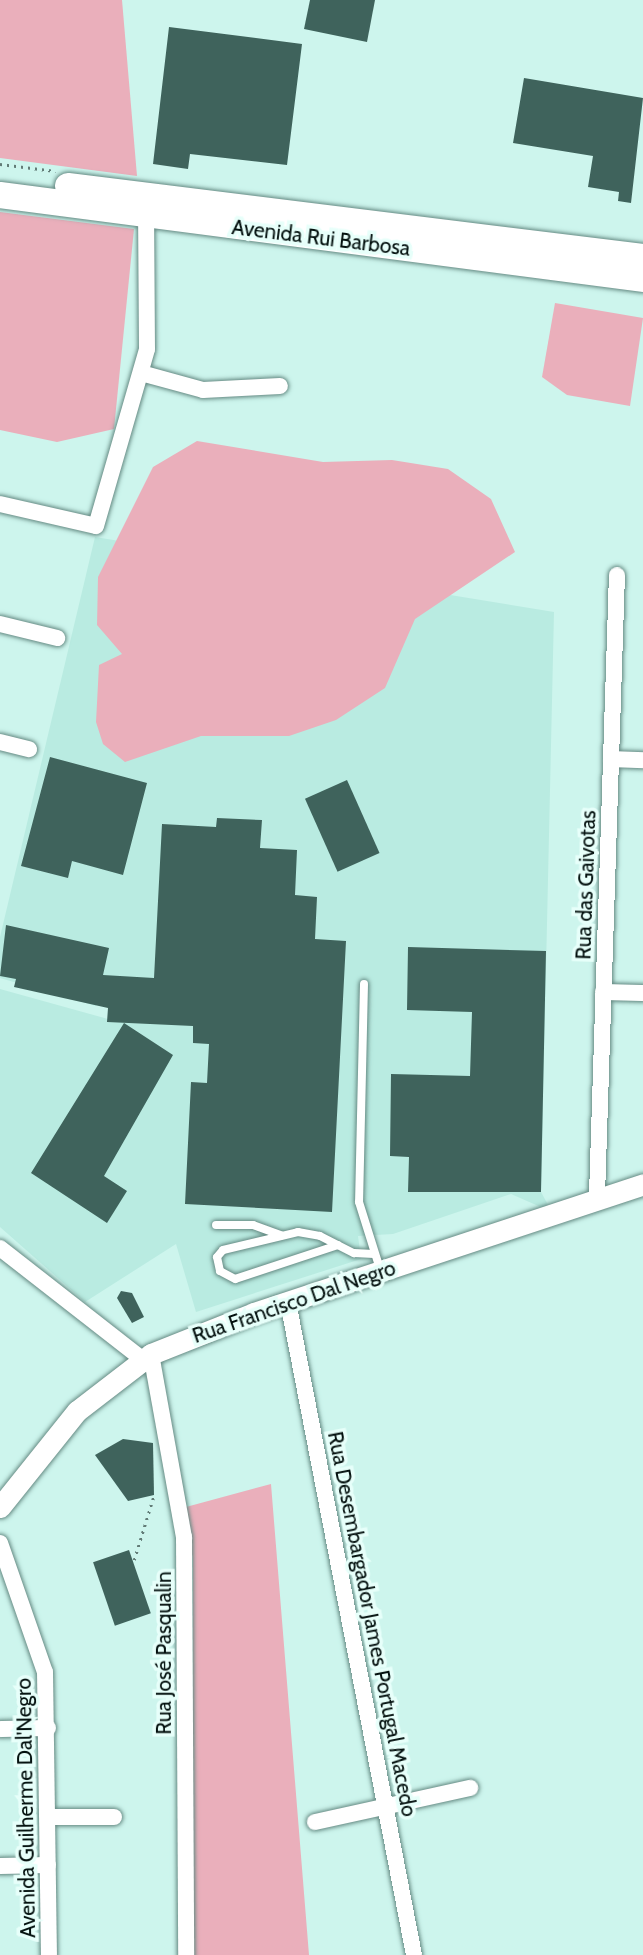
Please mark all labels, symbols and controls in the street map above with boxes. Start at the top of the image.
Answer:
street label: Avenida Rui Barbosa [230,215,412,261]
street label: Rua das Gaivotas [571,810,601,960]
street label: Rua Francisco Dal Negro [189,1255,399,1349]
street label: Rua Desembargador James Portugal Macedo [322,1429,422,1819]
street label: Rua José Pasqualin [151,1571,177,1735]
street label: Avenida Guilherme Dal'Negro [11,1678,41,1938]

